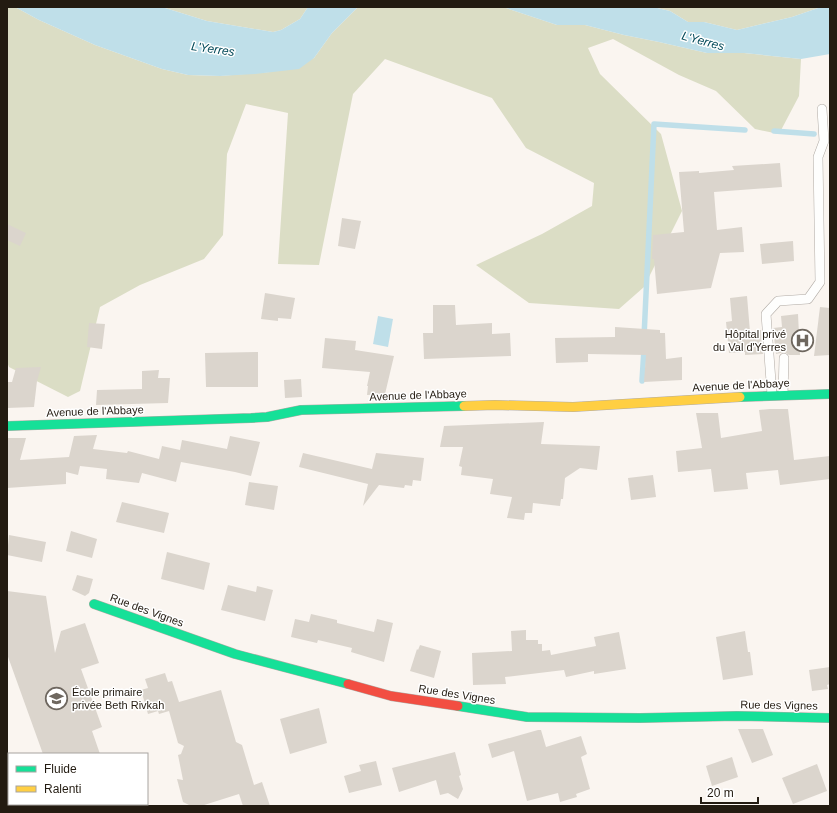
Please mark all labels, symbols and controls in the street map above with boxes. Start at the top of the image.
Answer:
water label: L'Yerres [680,29,726,53]
water label: L'Yerres [190,39,236,59]
hospital icon: Hôpital privé du Val d'Yerres [789,327,815,353]
place label: Hôpital privé du Val d'Yerres [713,328,786,353]
street label: Avenue de l'Abbaye [692,376,790,394]
street label: Avenue de l'Abbaye [369,387,467,403]
street label: Avenue de l'Abbaye [46,403,144,419]
street label: Rue des Vignes [109,591,186,629]
street label: Rue des Vignes [418,682,497,706]
school or university icon: École primaire privée Beth Rivkah [44,685,70,711]
place label: École primaire privée Beth Rivkah [72,686,164,711]
street label: Rue des Vignes [740,698,818,712]
legend [8,753,148,805]
text: Fluide [44,762,77,776]
scale bar [701,779,758,805]
text: Ralenti [44,782,81,796]
text: 20 m [707,786,734,800]

